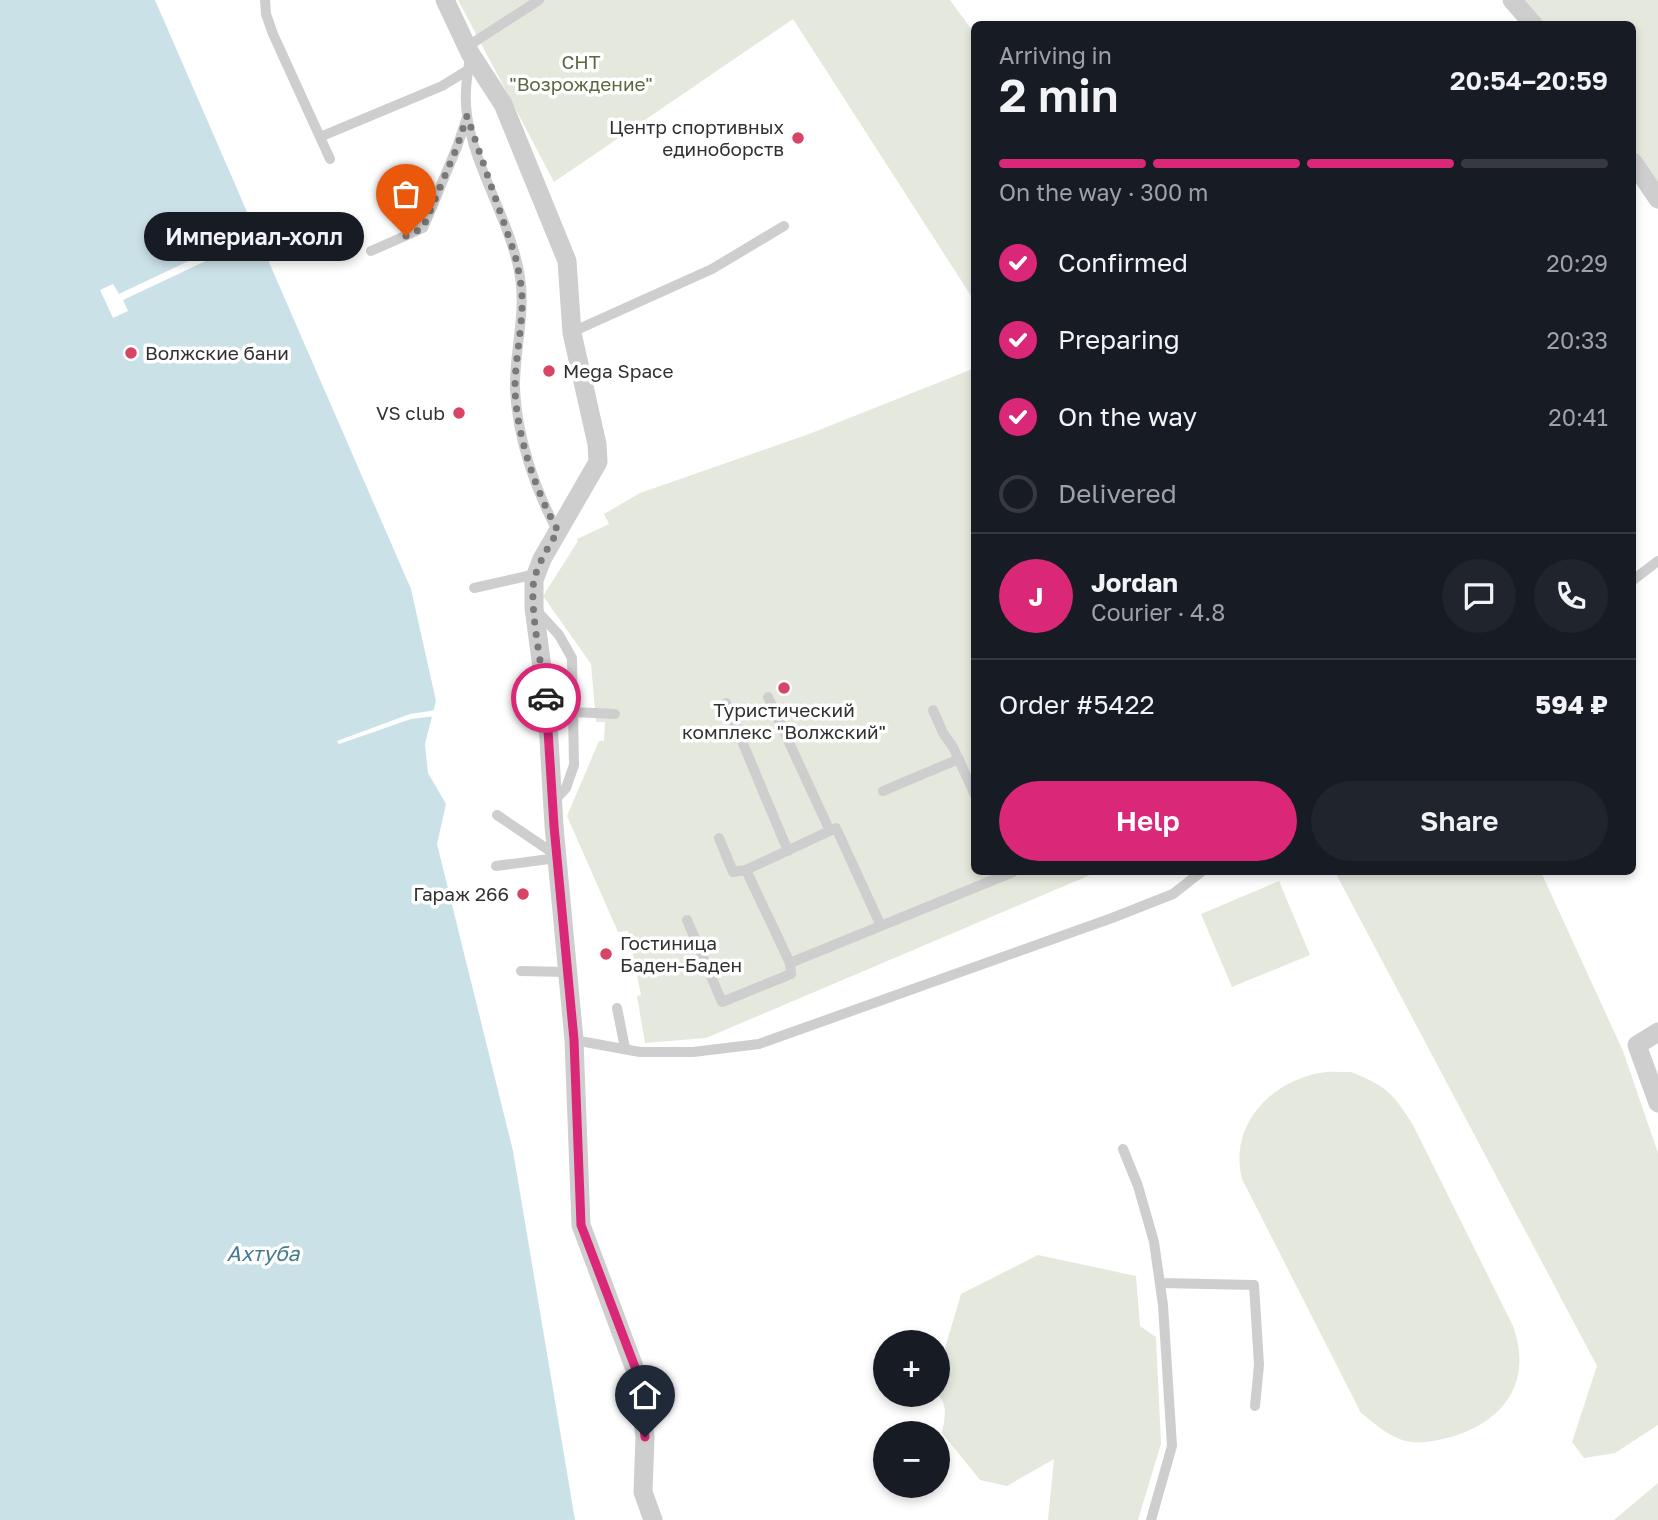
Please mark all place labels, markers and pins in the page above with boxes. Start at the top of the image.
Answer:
place label: Центр спортивных единоборств [609,115,784,160]
marker: Центр спортивных единоборств [790,130,806,146]
pin [376,164,436,236]
callout: Империал-холл [144,212,364,260]
place label: Волжские бани [145,341,289,364]
marker: Волжские бани [123,345,139,361]
place label: Mega Space [563,359,674,382]
marker: Mega Space [541,363,557,379]
place label: VS club [376,401,445,424]
marker: VS club [451,405,467,421]
marker: Туристический комплекс "Волжский" [776,680,792,696]
place label: Туристический комплекс "Волжский" [682,698,886,743]
place label: Гараж 266 [413,882,509,905]
marker: Гараж 266 [515,886,531,902]
place label: Гостиница Баден-Баден [620,931,742,976]
marker: Гостиница Баден-Баден [598,946,614,962]
pin [615,1365,675,1437]

